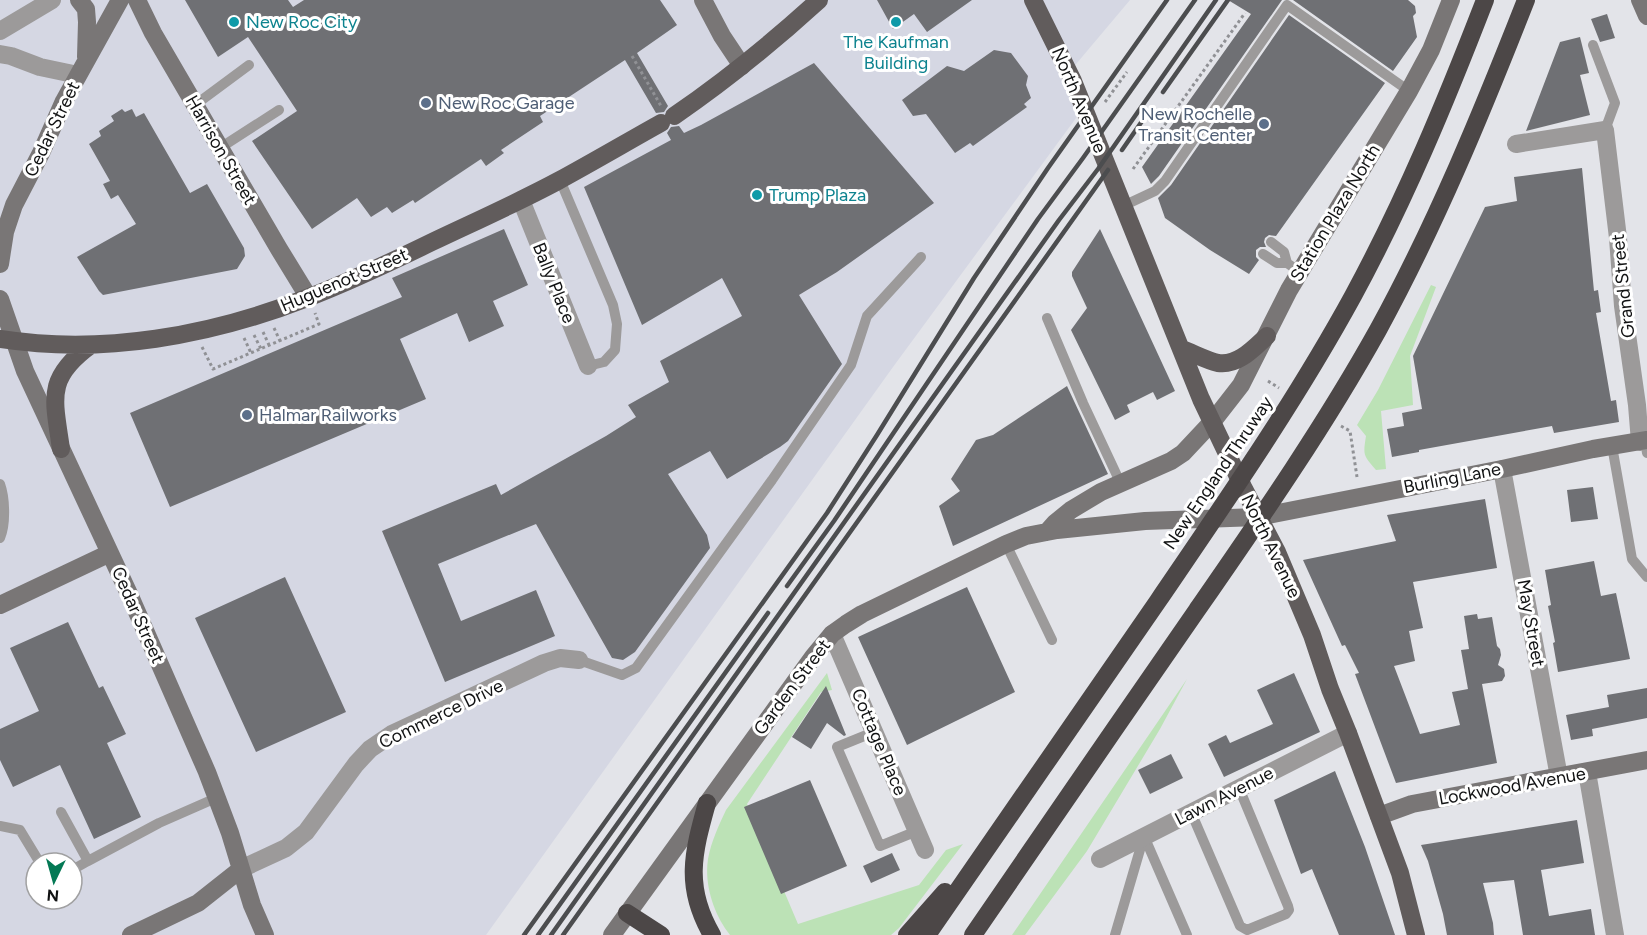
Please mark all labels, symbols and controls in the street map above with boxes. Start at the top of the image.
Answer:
place label: New Roc City [246,11,358,33]
marker: New Roc City [227,15,241,29]
marker: The Kaufman Building [889,15,903,29]
place label: The Kaufman Building [843,31,949,74]
street label: North Avenue [1047,44,1111,156]
street label: Cedar Street [19,78,85,180]
street label: Harrison Street [181,91,261,209]
place label: New Roc Garage [438,92,575,114]
marker: New Roc Garage [419,96,433,110]
place label: New Rochelle Transit Center [1138,103,1252,146]
marker: New Rochelle Transit Center [1257,117,1271,131]
street label: Station Plaza North [1285,140,1385,286]
place label: Trump Plaza [769,184,866,206]
marker: Trump Plaza [750,188,764,202]
street label: Grand Street [1607,233,1639,339]
street label: Bally Place [528,239,580,327]
street label: Huguenot Street [277,243,411,317]
street label: New England Thruway [1159,392,1278,554]
place label: Halmar Railworks [259,404,397,426]
marker: Halmar Railworks [240,408,254,422]
street label: Burling Lane [1401,458,1503,498]
street label: North Avenue [1236,491,1306,602]
street label: Cedar Street [107,563,169,667]
street label: May Street [1512,577,1550,669]
street label: Garden Street [749,635,835,739]
street label: Commerce Drive [375,674,507,754]
street label: Cottage Place [847,685,911,799]
street label: Lawn Avenue [1171,762,1277,830]
street label: Lockwood Avenue [1437,762,1587,810]
north arrow [24,851,84,911]
text: N [46,885,60,905]

